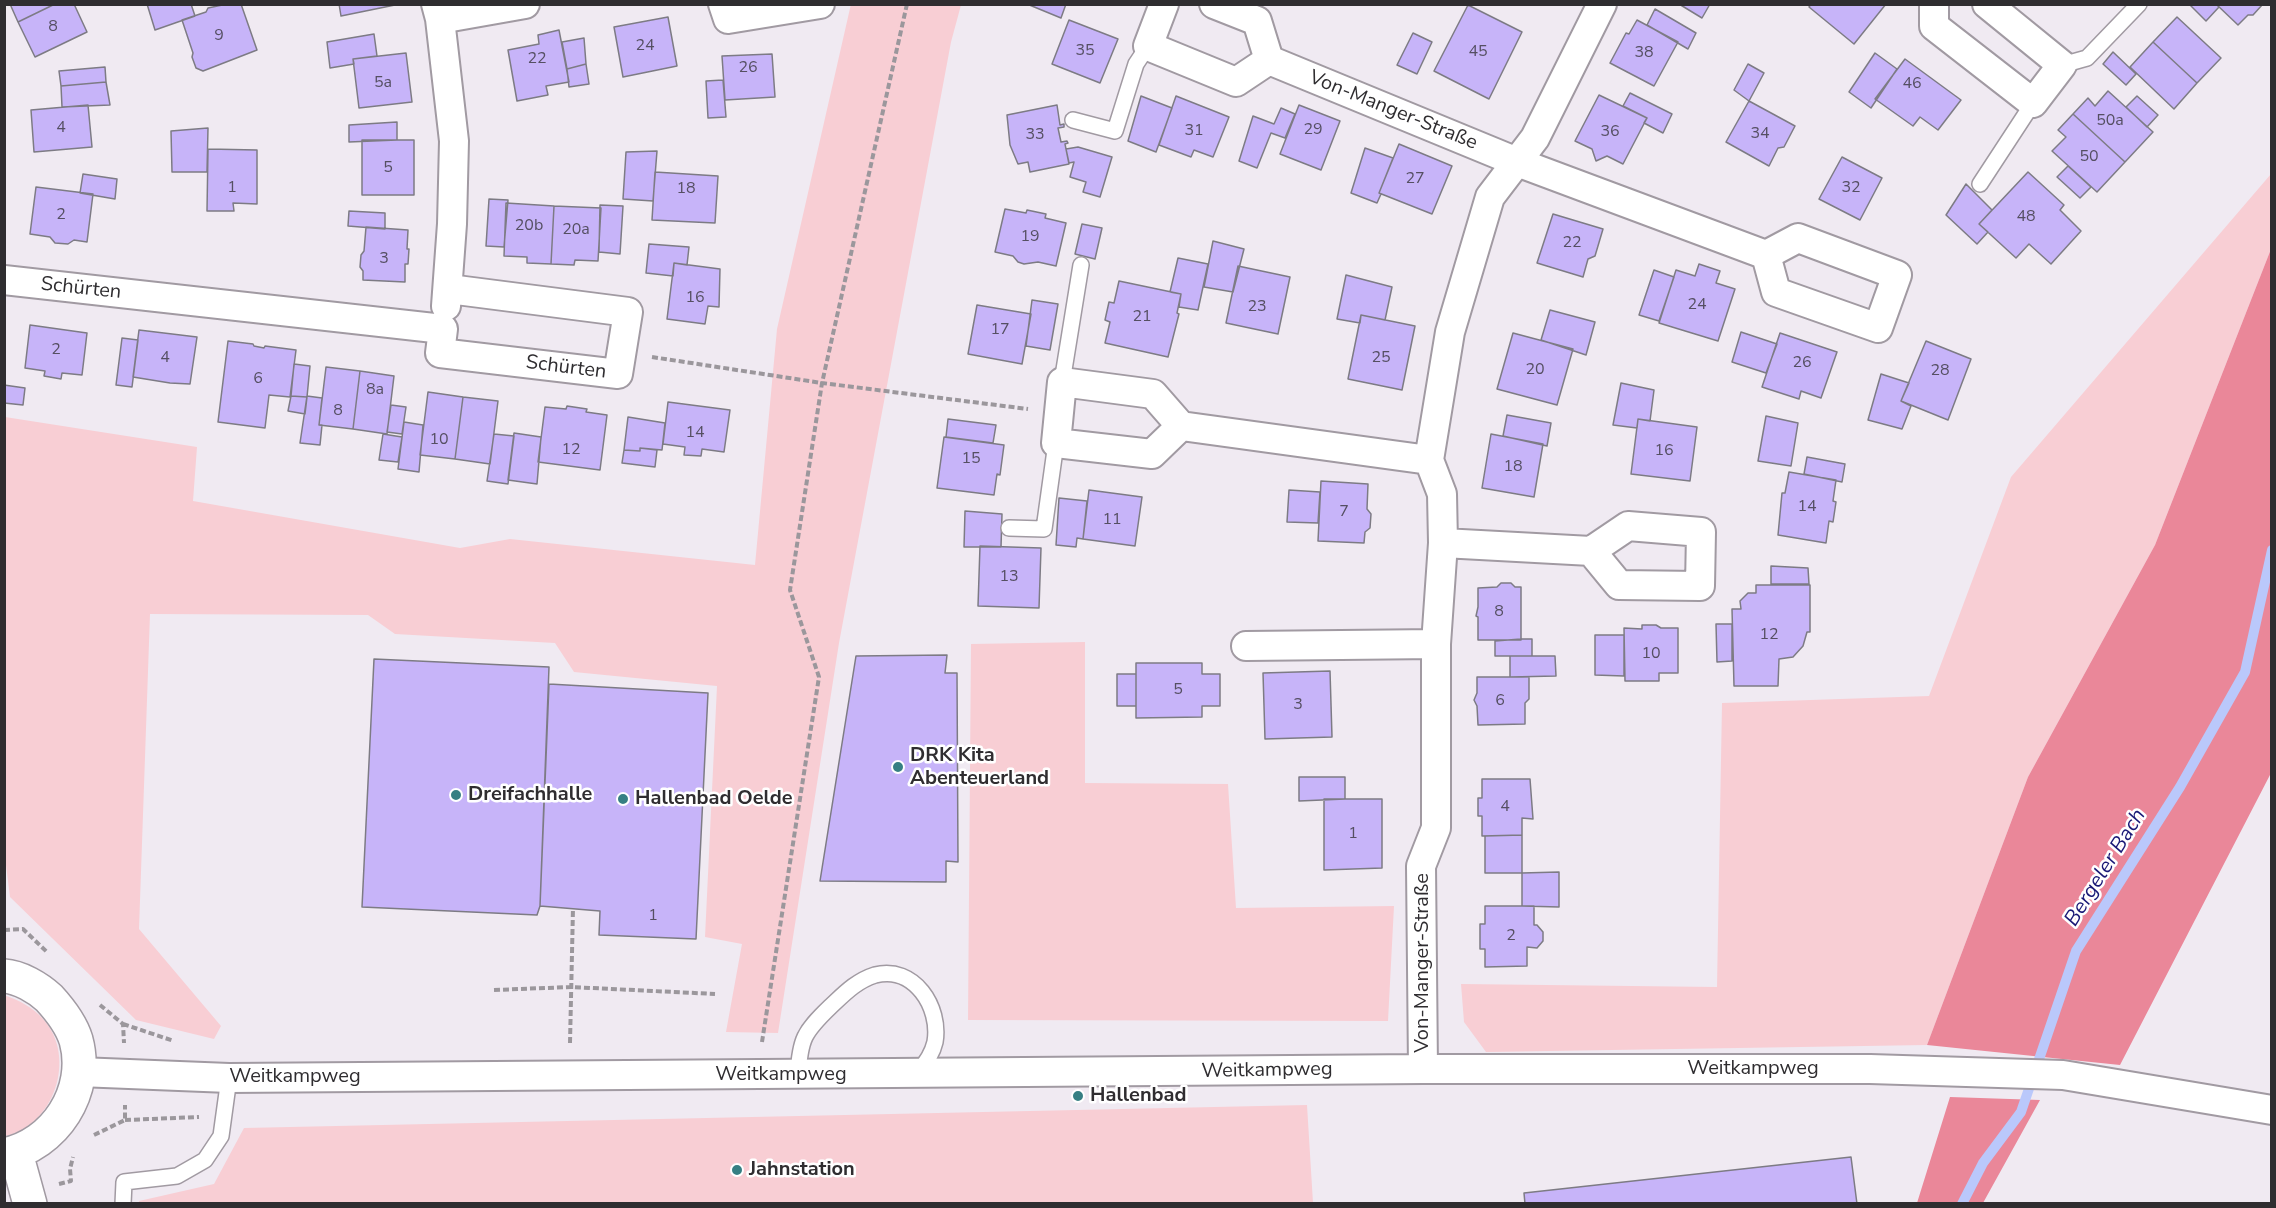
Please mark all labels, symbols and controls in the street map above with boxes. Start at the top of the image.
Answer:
house number: 8 [48,17,58,37]
house number: 9 [214,26,224,46]
house number: 24 [635,36,655,56]
house number: 35 [1075,41,1095,61]
house number: 45 [1468,42,1488,62]
house number: 38 [1634,43,1654,63]
house number: 22 [527,49,547,69]
house number: 26 [738,58,758,78]
street label: Von-Manger-Straße [1305,66,1481,156]
house number: 5a [374,73,392,93]
house number: 46 [1902,74,1922,94]
house number: 50a [2096,111,2124,131]
house number: 4 [56,118,66,138]
house number: 29 [1303,120,1323,140]
house number: 31 [1184,121,1204,141]
house number: 36 [1600,122,1620,142]
house number: 34 [1750,124,1770,144]
house number: 33 [1025,125,1045,145]
house number: 50 [2079,147,2099,167]
house number: 5 [383,158,393,178]
house number: 27 [1405,169,1425,189]
house number: 1 [227,178,237,198]
house number: 32 [1841,178,1861,198]
house number: 18 [676,179,696,199]
house number: 2 [56,205,66,225]
house number: 48 [2016,207,2036,227]
house number: 20b [515,216,543,236]
house number: 20a [562,220,590,240]
house number: 19 [1020,227,1040,247]
house number: 22 [1562,233,1582,253]
house number: 3 [379,249,389,269]
street label: Schürten [40,273,122,305]
house number: 16 [685,288,705,308]
house number: 24 [1687,295,1707,315]
house number: 23 [1247,297,1267,317]
house number: 21 [1132,307,1152,327]
house number: 17 [990,320,1010,340]
house number: 2 [51,340,61,360]
house number: 4 [160,348,170,368]
house number: 25 [1371,348,1391,368]
street label: Schürten [524,351,608,385]
house number: 26 [1792,353,1812,373]
house number: 20 [1525,360,1545,380]
house number: 28 [1930,361,1950,381]
house number: 6 [253,369,263,389]
house number: 8a [366,380,384,400]
house number: 8 [333,401,343,421]
house number: 14 [685,423,705,443]
house number: 10 [429,430,449,450]
house number: 12 [561,440,581,460]
house number: 16 [1654,441,1674,461]
house number: 15 [961,449,981,469]
house number: 18 [1503,457,1523,477]
house number: 14 [1797,497,1817,517]
house number: 7 [1339,502,1349,522]
house number: 11 [1102,510,1122,530]
house number: 13 [999,567,1019,587]
house number: 8 [1494,602,1504,622]
house number: 12 [1759,625,1779,645]
house number: 10 [1641,644,1661,664]
house number: 5 [1173,680,1183,700]
house number: 6 [1495,691,1505,711]
house number: 3 [1293,695,1303,715]
place label: DRK Kita Abenteuerland [910,744,1049,791]
marker: DRK Kita Abenteuerland [891,760,905,774]
place label: Dreifachhalle [468,783,592,807]
place label: Hallenbad Oelde [635,787,793,811]
marker: Dreifachhalle [449,788,463,802]
marker: Hallenbad Oelde [616,792,630,806]
house number: 4 [1500,797,1510,817]
water label: Bergeler Bach [2060,805,2152,931]
house number: 1 [1348,824,1358,844]
street label: Von-Manger-Straße [1411,873,1435,1053]
house number: 1 [648,906,658,926]
house number: 2 [1506,926,1516,946]
street label: Weitkampweg [1687,1057,1819,1081]
street label: Weitkampweg [1201,1058,1333,1084]
street label: Weitkampweg [715,1063,847,1087]
street label: Weitkampweg [229,1065,361,1089]
place label: Hallenbad [1090,1084,1187,1108]
marker: Hallenbad [1071,1089,1085,1103]
place label: Jahnstation [749,1158,855,1182]
marker: Jahnstation [730,1163,744,1177]

